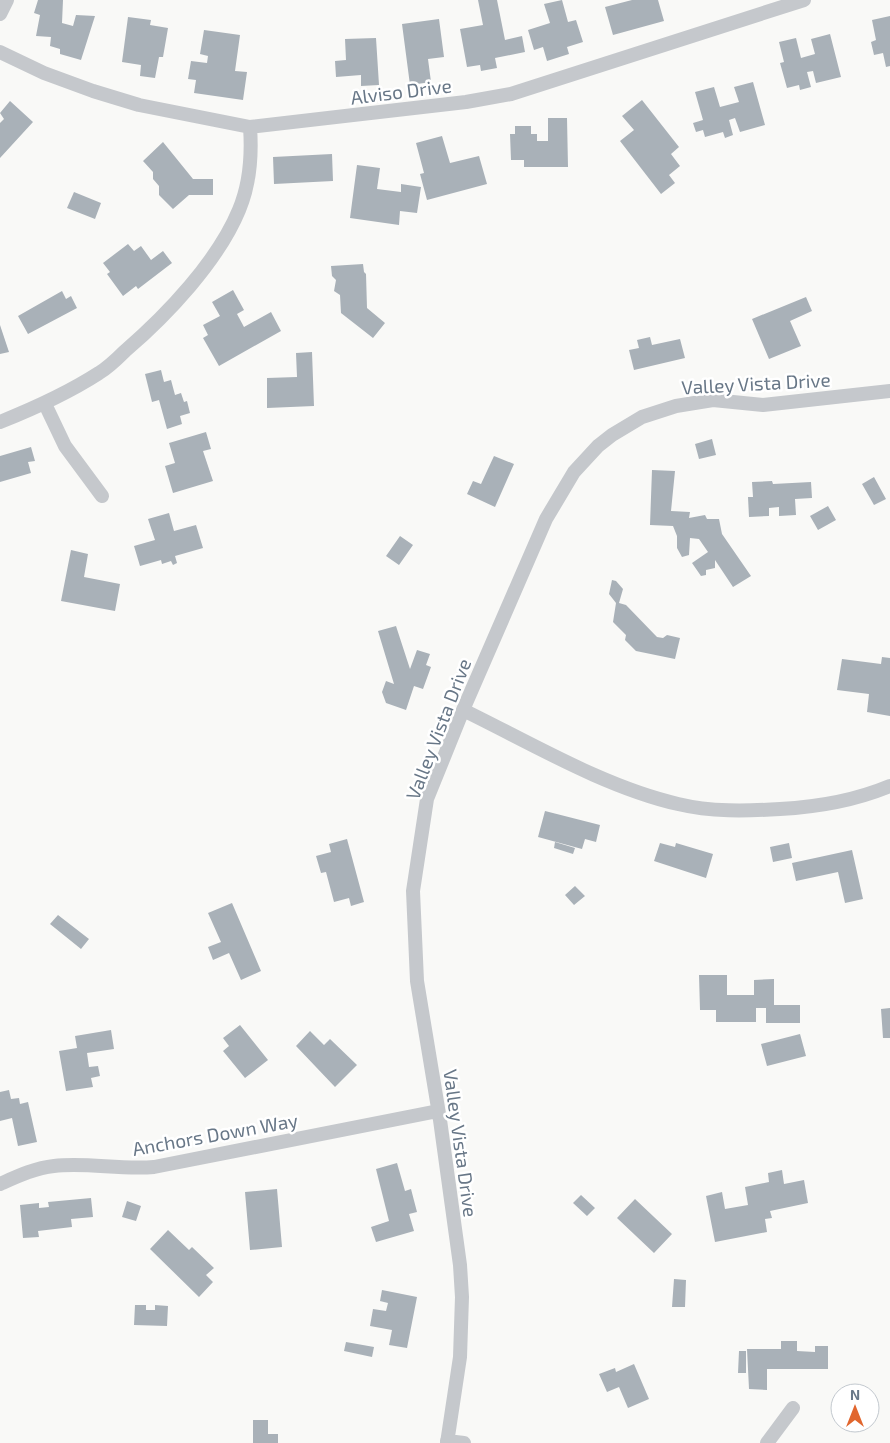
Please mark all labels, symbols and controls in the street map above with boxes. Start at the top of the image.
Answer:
street label: Alviso Drive [349,73,453,109]
street label: Valley Vista Drive [681,368,831,398]
street label: Valley Vista Drive [401,655,475,803]
street label: Valley Vista Drive [439,1067,483,1219]
street label: Anchors Down Way [130,1108,300,1160]
north arrow [830,1383,880,1433]
text: N [850,1386,860,1403]

